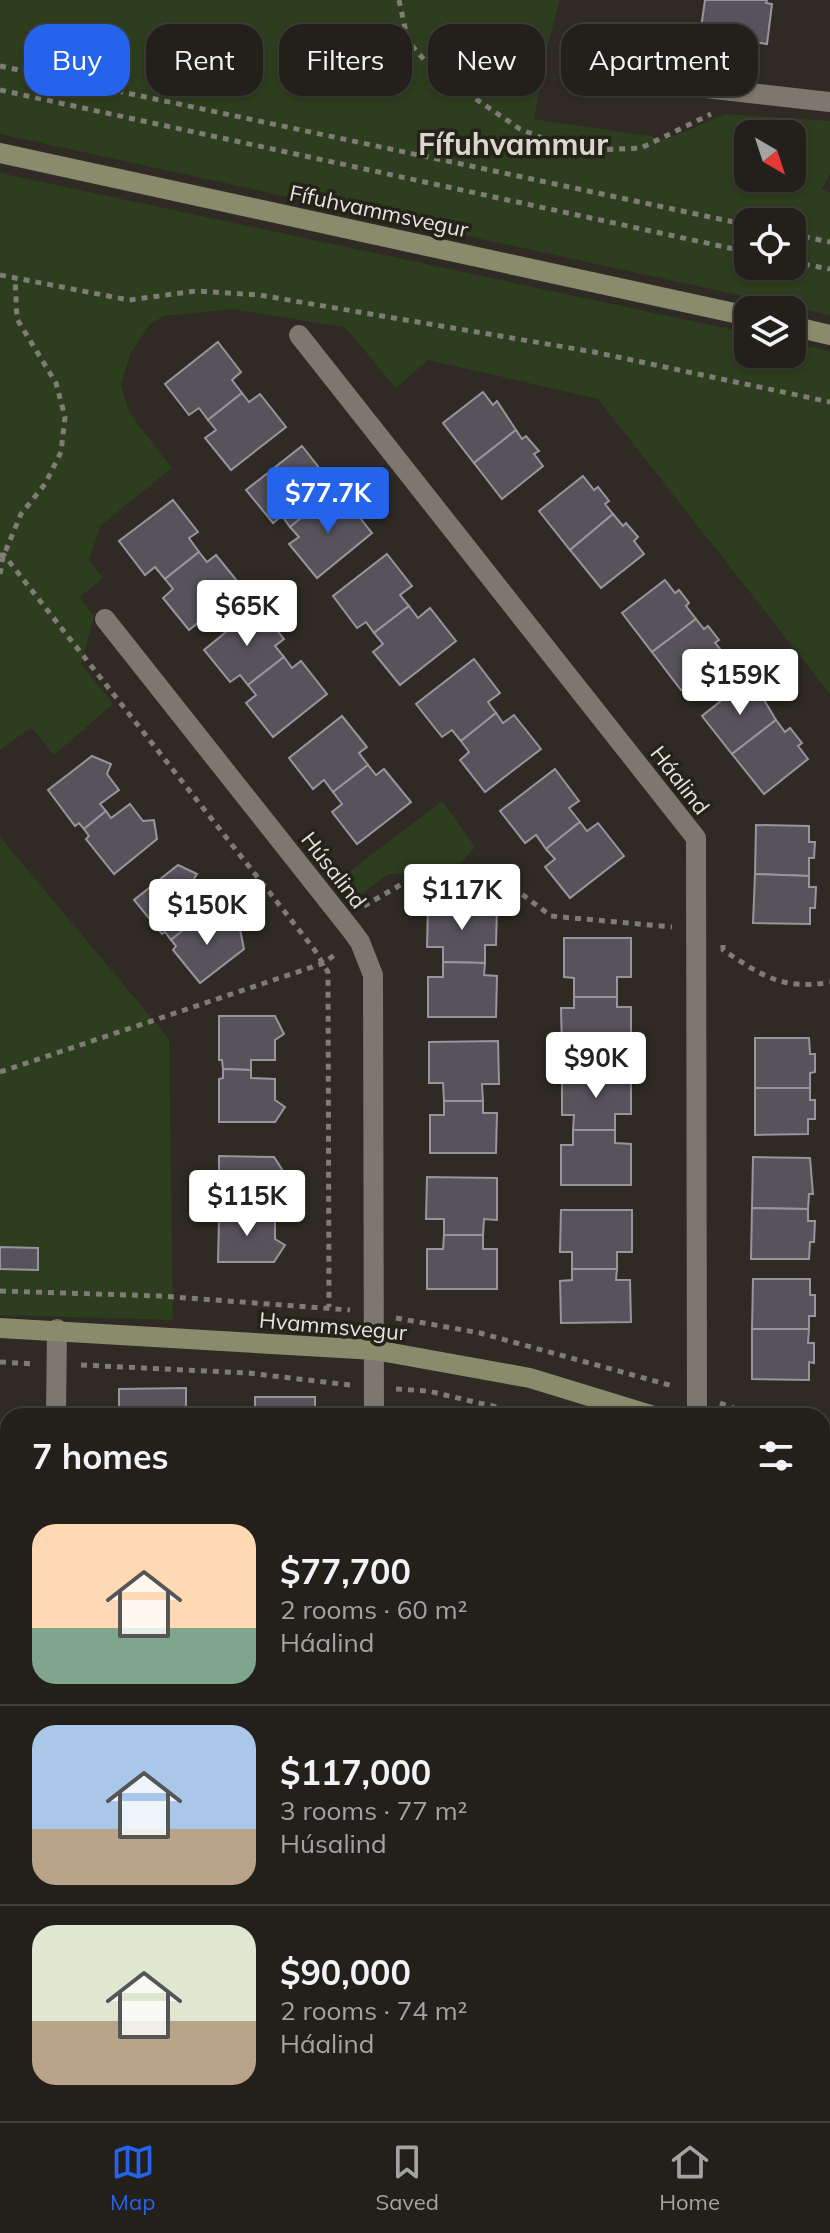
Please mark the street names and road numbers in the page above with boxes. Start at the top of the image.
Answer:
street label: Fífuhvammsvegur [287,178,471,244]
street label: Háalind [644,740,716,820]
street label: Húsalind [295,826,373,914]
street label: Hvammsvegur [258,1306,408,1346]

